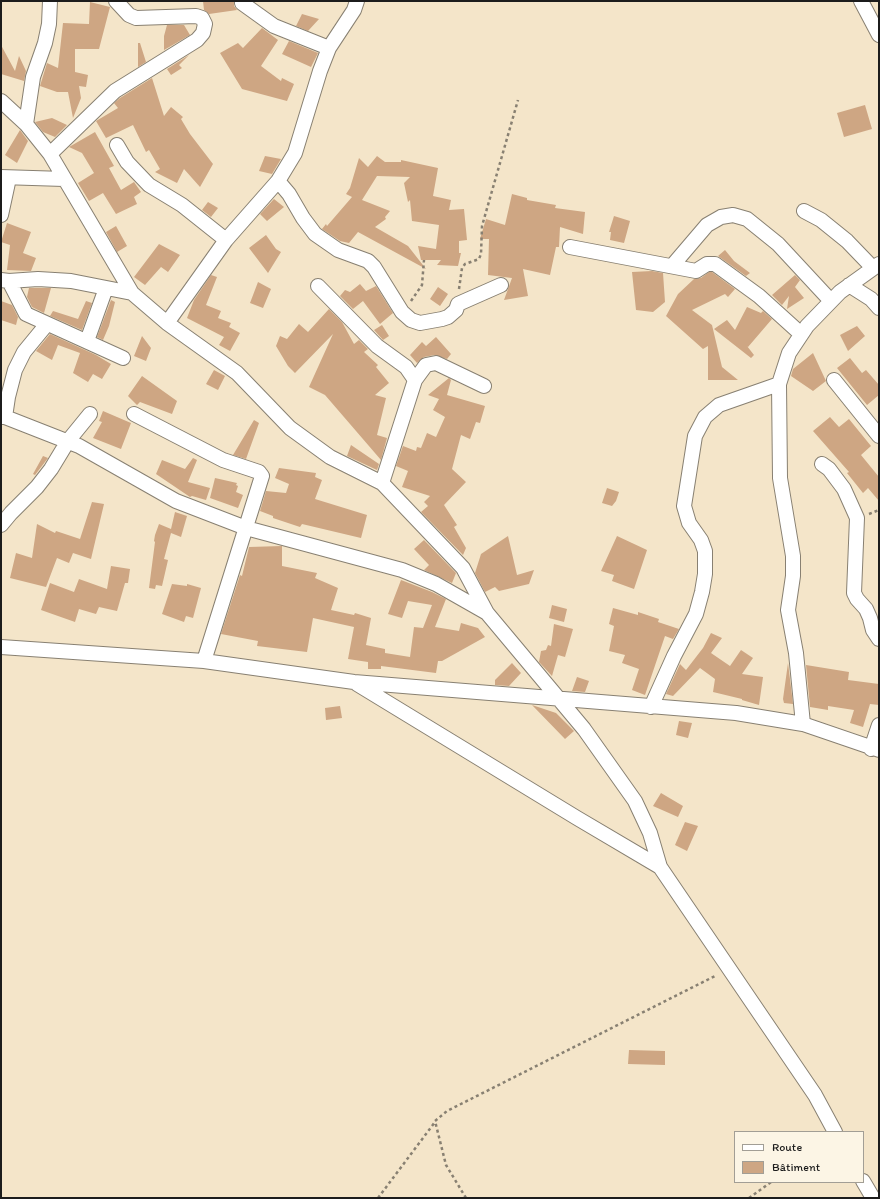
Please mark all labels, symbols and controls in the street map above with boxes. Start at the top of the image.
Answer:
legend [734,1131,864,1183]
text: Route [772,1140,802,1154]
text: Bâtiment [772,1160,820,1174]

